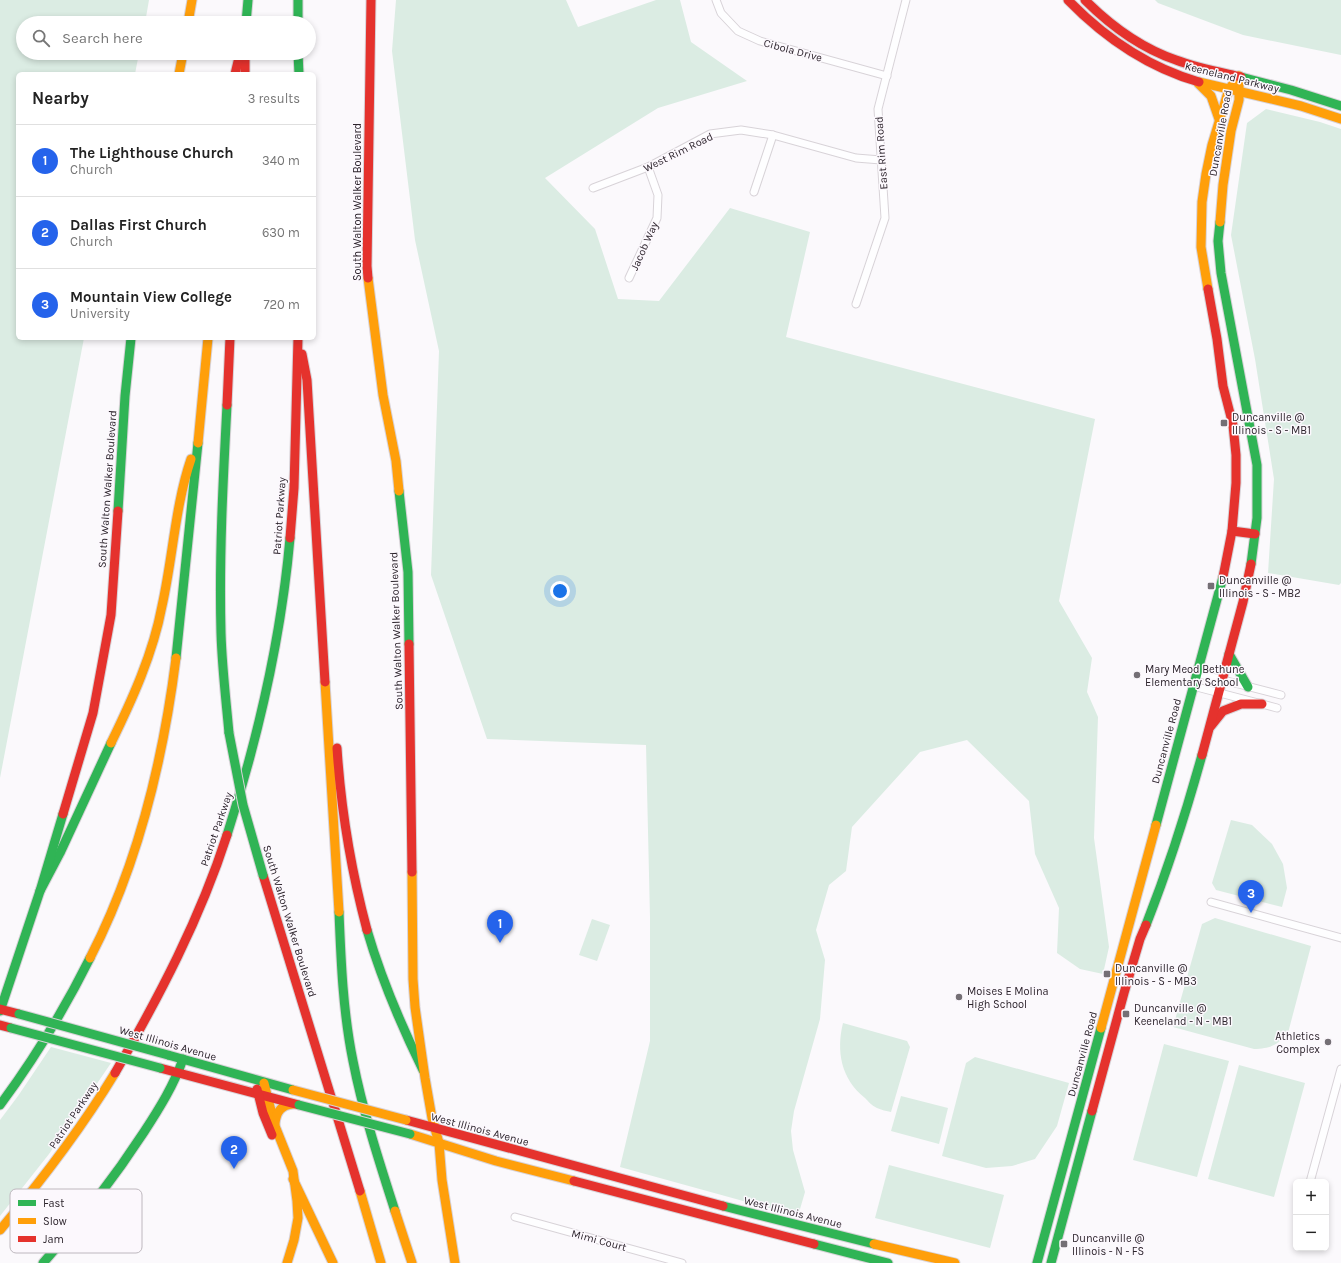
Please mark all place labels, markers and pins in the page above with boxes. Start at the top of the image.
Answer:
place label: Duncanville @ Illinois - S - MB1 [1232,411,1311,437]
marker: Duncanville @ Illinois - S - MB1 [1219,418,1229,428]
place label: Duncanville @ Illinois - S - MB2 [1219,574,1301,600]
marker: Duncanville @ Illinois - S - MB2 [1206,581,1216,591]
place label: Mary Meod Bethune Elementary School [1145,663,1245,689]
marker: Mary Meod Bethune Elementary School [1132,670,1142,680]
pin: 3 [1238,880,1264,913]
pin: 1 [487,910,513,943]
place label: Duncanville @ Illinois - S - MB3 [1115,962,1197,988]
marker: Duncanville @ Illinois - S - MB3 [1102,969,1112,979]
place label: Moises E Molina High School [967,985,1049,1011]
marker: Moises E Molina High School [954,992,964,1002]
place label: Duncanville @ Keeneland - N - MB1 [1134,1002,1232,1028]
marker: Duncanville @ Keeneland - N - MB1 [1121,1009,1131,1019]
place label: Athletics Complex [1275,1030,1320,1056]
marker: Athletics Complex [1323,1037,1333,1047]
pin: 2 [221,1136,247,1169]
place label: Duncanville @ Illinois - N - FS [1072,1232,1144,1258]
marker: Duncanville @ Illinois - N - FS [1059,1239,1069,1249]

